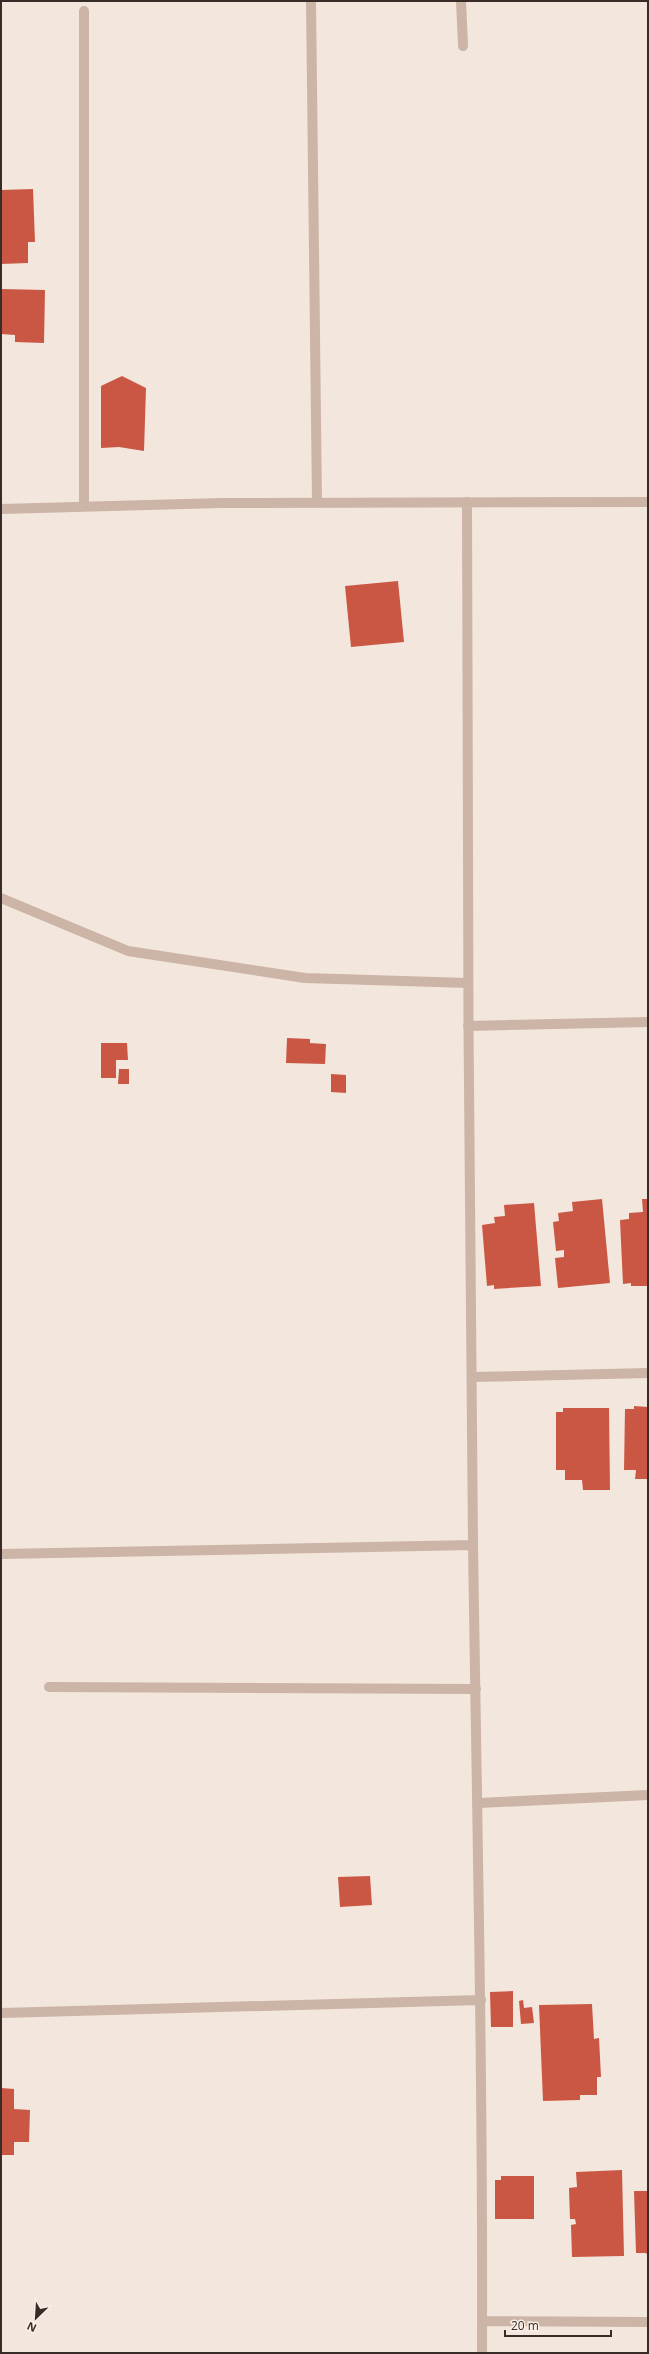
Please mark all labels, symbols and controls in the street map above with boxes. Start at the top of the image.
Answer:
north arrow [16,2298,56,2338]
scale bar [505,2312,611,2338]
text: 20 m [511,2317,539,2334]
text: N [24,2319,39,2336]

